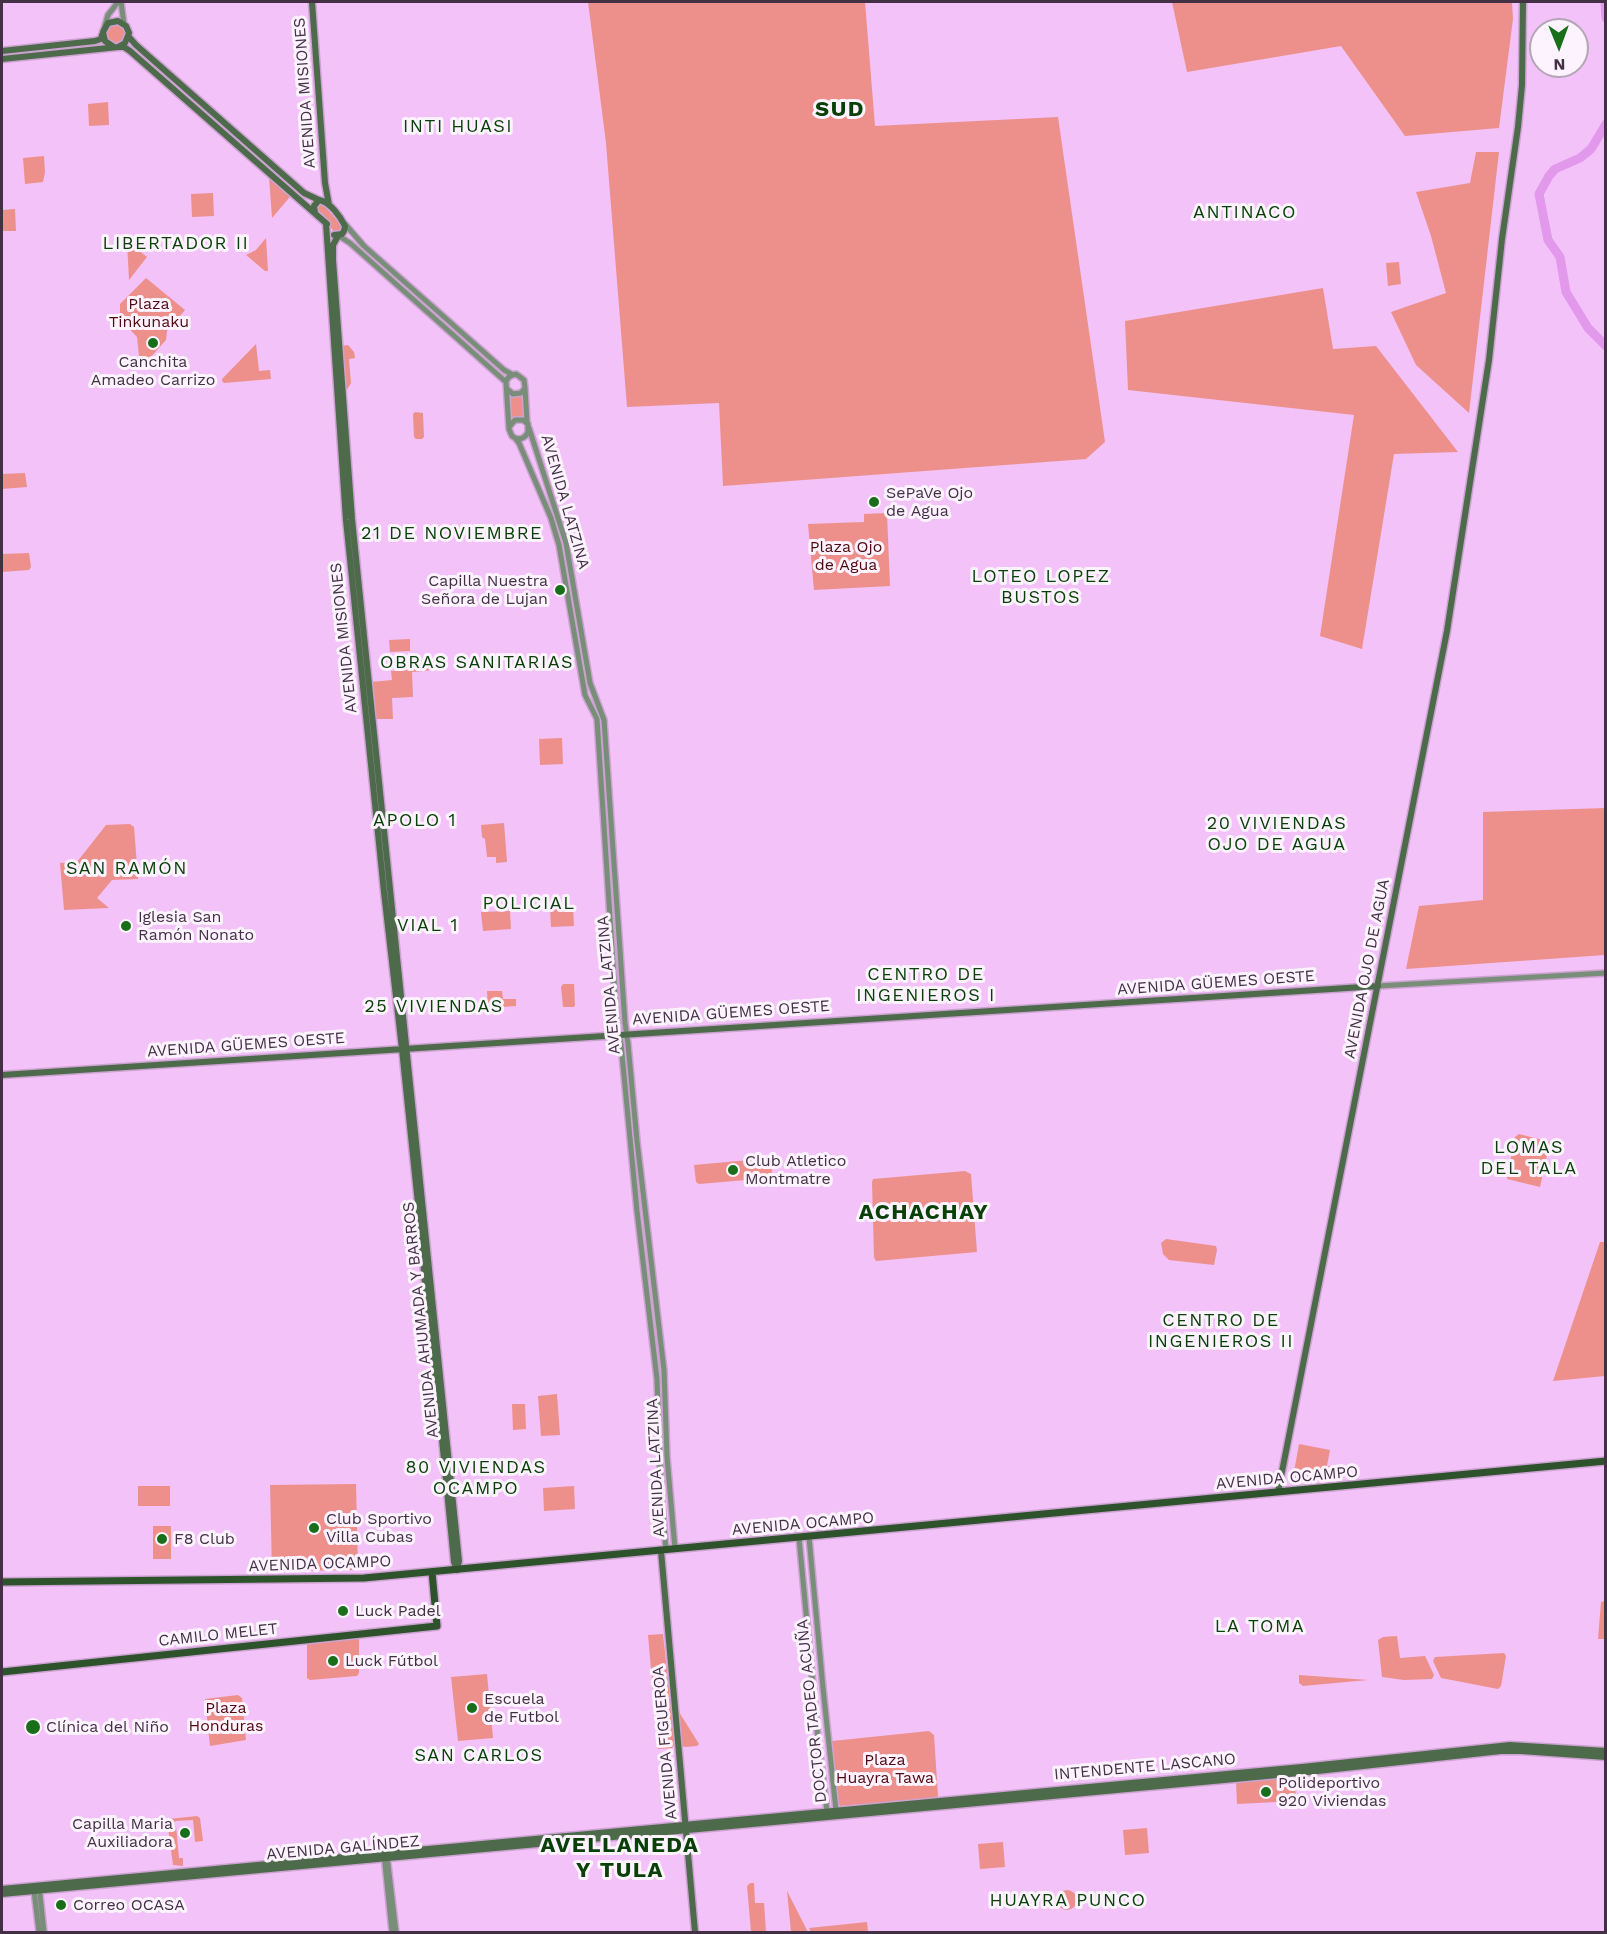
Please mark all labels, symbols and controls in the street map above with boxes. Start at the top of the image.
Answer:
street label: AVENIDA MISIONES [290,17,320,169]
north arrow [1529,18,1589,78]
text: N [1553,55,1565,74]
district label: SUD [815,97,865,123]
district label: INTI HUASI [403,116,513,138]
district label: ANTINACO [1193,202,1297,224]
district label: LIBERTADOR II [103,233,249,255]
park label: Plaza Tinkunaku [109,294,189,332]
marker: Canchita Amadeo Carrizo [146,336,160,350]
place label: Canchita Amadeo Carrizo [91,352,215,390]
street label: AVENIDA LATZINA [537,432,593,572]
place label: SePaVe Ojo de Agua [886,483,973,521]
marker: SePaVe Ojo de Agua [867,495,881,509]
district label: 21 DE NOVIEMBRE [361,523,543,545]
park label: Plaza Ojo de Agua [810,537,882,575]
street label: AVENIDA MISIONES [327,562,361,714]
district label: LOTEO LOPEZ BUSTOS [971,566,1111,608]
place label: Capilla Nuestra Señora de Lujan [421,571,548,609]
marker: Capilla Nuestra Señora de Lujan [553,583,567,597]
district label: OBRAS SANITARIAS [380,652,574,674]
district label: APOLO 1 [373,810,457,832]
district label: 20 VIVIENDAS OJO DE AGUA [1207,813,1347,856]
district label: SAN RAMÓN [66,858,188,880]
street label: AVENIDA OJO DE AGUA [1340,877,1394,1061]
district label: POLICIAL [483,893,575,915]
place label: Iglesia San Ramón Nonato [138,907,254,945]
district label: VIAL 1 [397,915,459,937]
street label: AVENIDA LATZINA [593,915,625,1055]
marker: Iglesia San Ramón Nonato [119,919,133,933]
district label: CENTRO DE INGENIEROS I [856,964,996,1006]
street label: AVENIDA GÜEMES OESTE [1116,967,1316,999]
district label: 25 VIVIENDAS [364,996,504,1018]
street label: AVENIDA GÜEMES OESTE [631,997,831,1029]
street label: AVENIDA GÜEMES OESTE [146,1029,346,1061]
district label: LOMAS DEL TALA [1480,1137,1578,1180]
place label: Club Atletico Montmatre [745,1151,846,1189]
marker: Club Atletico Montmatre [726,1163,740,1177]
district label: ACHACHAY [859,1200,989,1226]
street label: AVENIDA AHUMADA Y BARROS [399,1201,443,1439]
district label: CENTRO DE INGENIEROS II [1148,1310,1294,1352]
street label: AVENIDA LATZINA [643,1398,669,1538]
district label: 80 VIVIENDAS OCAMPO [406,1457,546,1500]
street label: AVENIDA OCAMPO [1215,1462,1359,1494]
street label: AVENIDA OCAMPO [731,1508,875,1540]
place label: Club Sportivo Villa Cubas [326,1509,432,1547]
marker: Club Sportivo Villa Cubas [307,1521,321,1535]
place label: F8 Club [174,1529,235,1549]
marker: F8 Club [155,1532,169,1546]
street label: AVENIDA OCAMPO [248,1552,392,1576]
place label: Luck Padel [355,1601,441,1621]
marker: Luck Padel [336,1604,350,1618]
district label: LA TOMA [1215,1616,1305,1638]
street label: DOCTOR TADEO ACUÑA [793,1618,831,1804]
street label: CAMILO MELET [157,1619,279,1651]
place label: Luck Fútbol [345,1651,438,1671]
marker: Luck Fútbol [326,1654,340,1668]
street label: AVENIDA FIGUEROA [649,1665,681,1821]
place label: Escuela de Futbol [484,1689,559,1727]
park label: Plaza Honduras [189,1698,263,1736]
marker: Escuela de Futbol [465,1701,479,1715]
place label: Clínica del Niño [46,1717,169,1737]
marker: Clínica del Niño [24,1718,42,1736]
district label: SAN CARLOS [414,1745,544,1767]
street label: INTENDENTE LASCANO [1053,1749,1237,1785]
park label: Plaza Huayra Tawa [836,1750,934,1788]
place label: Polideportivo 920 Viviendas [1278,1773,1386,1811]
marker: Polideportivo 920 Viviendas [1259,1785,1273,1799]
place label: Capilla Maria Auxiliadora [72,1814,173,1852]
marker: Capilla Maria Auxiliadora [178,1826,192,1840]
street label: AVENIDA GALÍNDEZ [266,1832,420,1864]
district label: AVELLANEDA Y TULA [541,1833,699,1885]
district label: HUAYRA PUNCO [990,1890,1146,1912]
place label: Correo OCASA [73,1895,185,1915]
marker: Correo OCASA [54,1898,68,1912]

